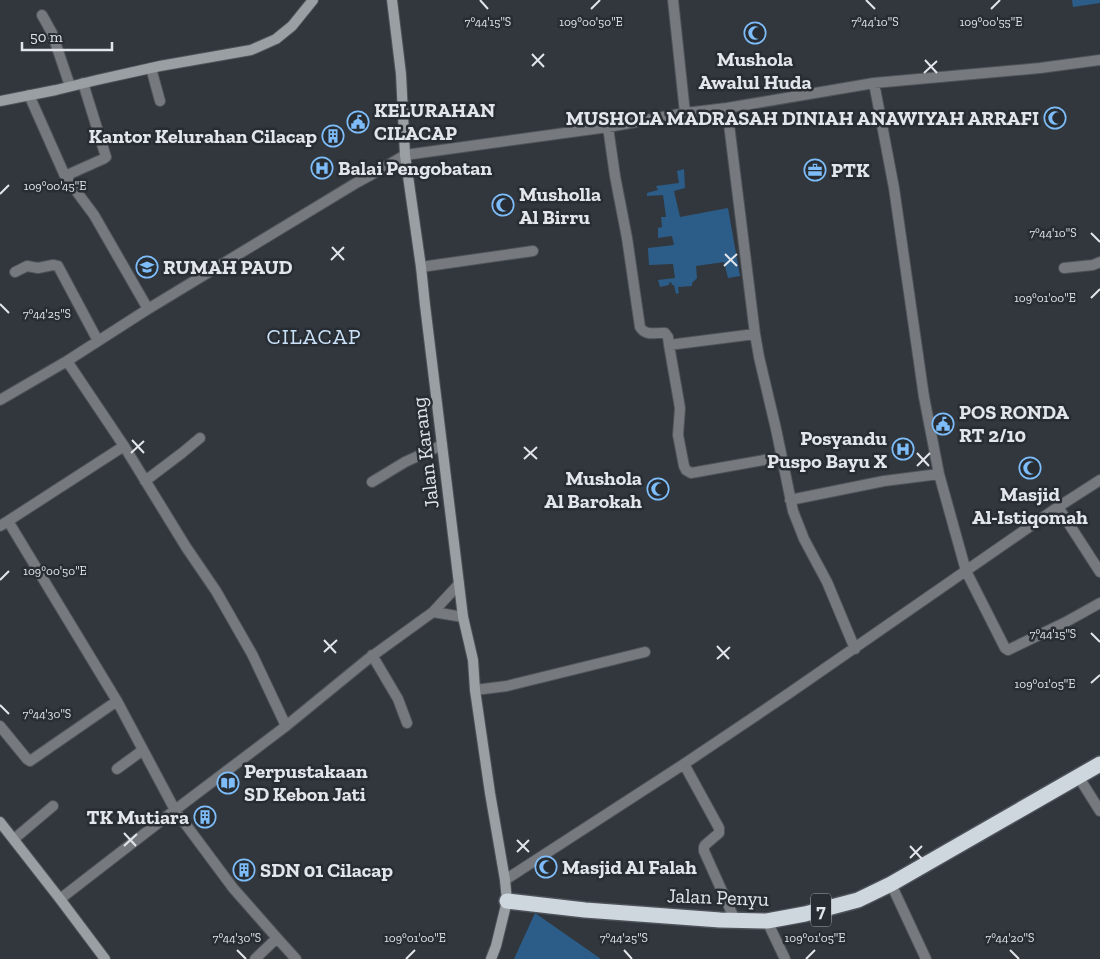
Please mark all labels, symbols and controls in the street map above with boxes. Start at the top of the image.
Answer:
text: 7°44'15"S [465,15,511,29]
text: 109°00'50"E [559,15,623,29]
text: 7°44'10"S [851,15,899,29]
text: 109°00'55"E [960,15,1022,29]
scale bar [22,20,112,52]
mosque icon: Mushola Awalul Huda [743,21,767,45]
text: 50 m [30,28,63,46]
place label: Mushola Awalul Huda [698,47,812,94]
place label: KELURAHAN CILACAP [374,98,495,145]
place label: MUSHOLA MADRASAH DINIAH ANAWIYAH ARRAFI [566,106,1039,130]
mosque icon: MUSHOLA MADRASAH DINIAH ANAWIYAH ARRAFI [1043,106,1067,130]
public building icon: KELURAHAN CILACAP [346,110,370,134]
place label: Kantor Kelurahan Cilacap [89,124,317,148]
building icon: Kantor Kelurahan Cilacap [321,124,345,148]
hospital icon: Balai Pengobatan [310,156,334,180]
place label: Balai Pengobatan [338,156,492,180]
office icon: PTK [803,158,827,182]
place label: PTK [831,158,870,182]
text: 109°00'45"E [24,179,86,193]
place label: Musholla Al Birru [519,182,601,229]
mosque icon: Musholla Al Birru [491,193,515,217]
text: 7°44'10"S [1029,226,1077,240]
school or university icon: RUMAH PAUD [135,255,159,279]
place label: RUMAH PAUD [163,255,293,279]
text: 109°01'00"E [1014,291,1076,305]
text: 7°44'25"S [23,307,71,321]
district label: CILACAP [266,323,362,350]
street label: Jalan Karang [406,396,444,510]
place label: POS RONDA RT 2/10 [959,400,1069,447]
public building icon: POS RONDA RT 2/10 [931,412,955,436]
place label: Posyandu Puspo Bayu X [767,426,888,473]
hospital icon: Posyandu Puspo Bayu X [891,437,915,461]
mosque icon: Masjid Al-Istiqomah [1018,456,1042,480]
place label: Mushola Al Barokah [544,466,642,513]
mosque icon: Mushola Al Barokah [646,477,670,501]
place label: Masjid Al-Istiqomah [972,482,1088,529]
text: 109°00'50"E [23,564,87,578]
text: 7°44'15"S [1030,627,1076,641]
text: 109°01'05"E [1015,677,1075,691]
text: 7°44'30"S [23,707,71,721]
place label: Perpustakaan SD Kebon Jati [244,759,368,806]
library icon: Perpustakaan SD Kebon Jati [216,771,240,795]
place label: TK Mutiara [86,805,189,829]
building icon: TK Mutiara [193,805,217,829]
mosque icon: Masjid Al Falah [534,855,558,879]
place label: Masjid Al Falah [562,855,697,879]
building icon: SDN 01 Cilacap [232,858,256,882]
place label: SDN 01 Cilacap [260,858,393,882]
street label: Jalan Penyu [667,883,769,911]
road number: 7 [811,894,831,926]
text: 7°44'30"S [213,931,261,945]
text: 109°01'00"E [384,931,446,945]
text: 7°44'25"S [600,931,648,945]
text: 109°01'05"E [785,931,845,945]
text: 7°44'20"S [986,931,1034,945]

